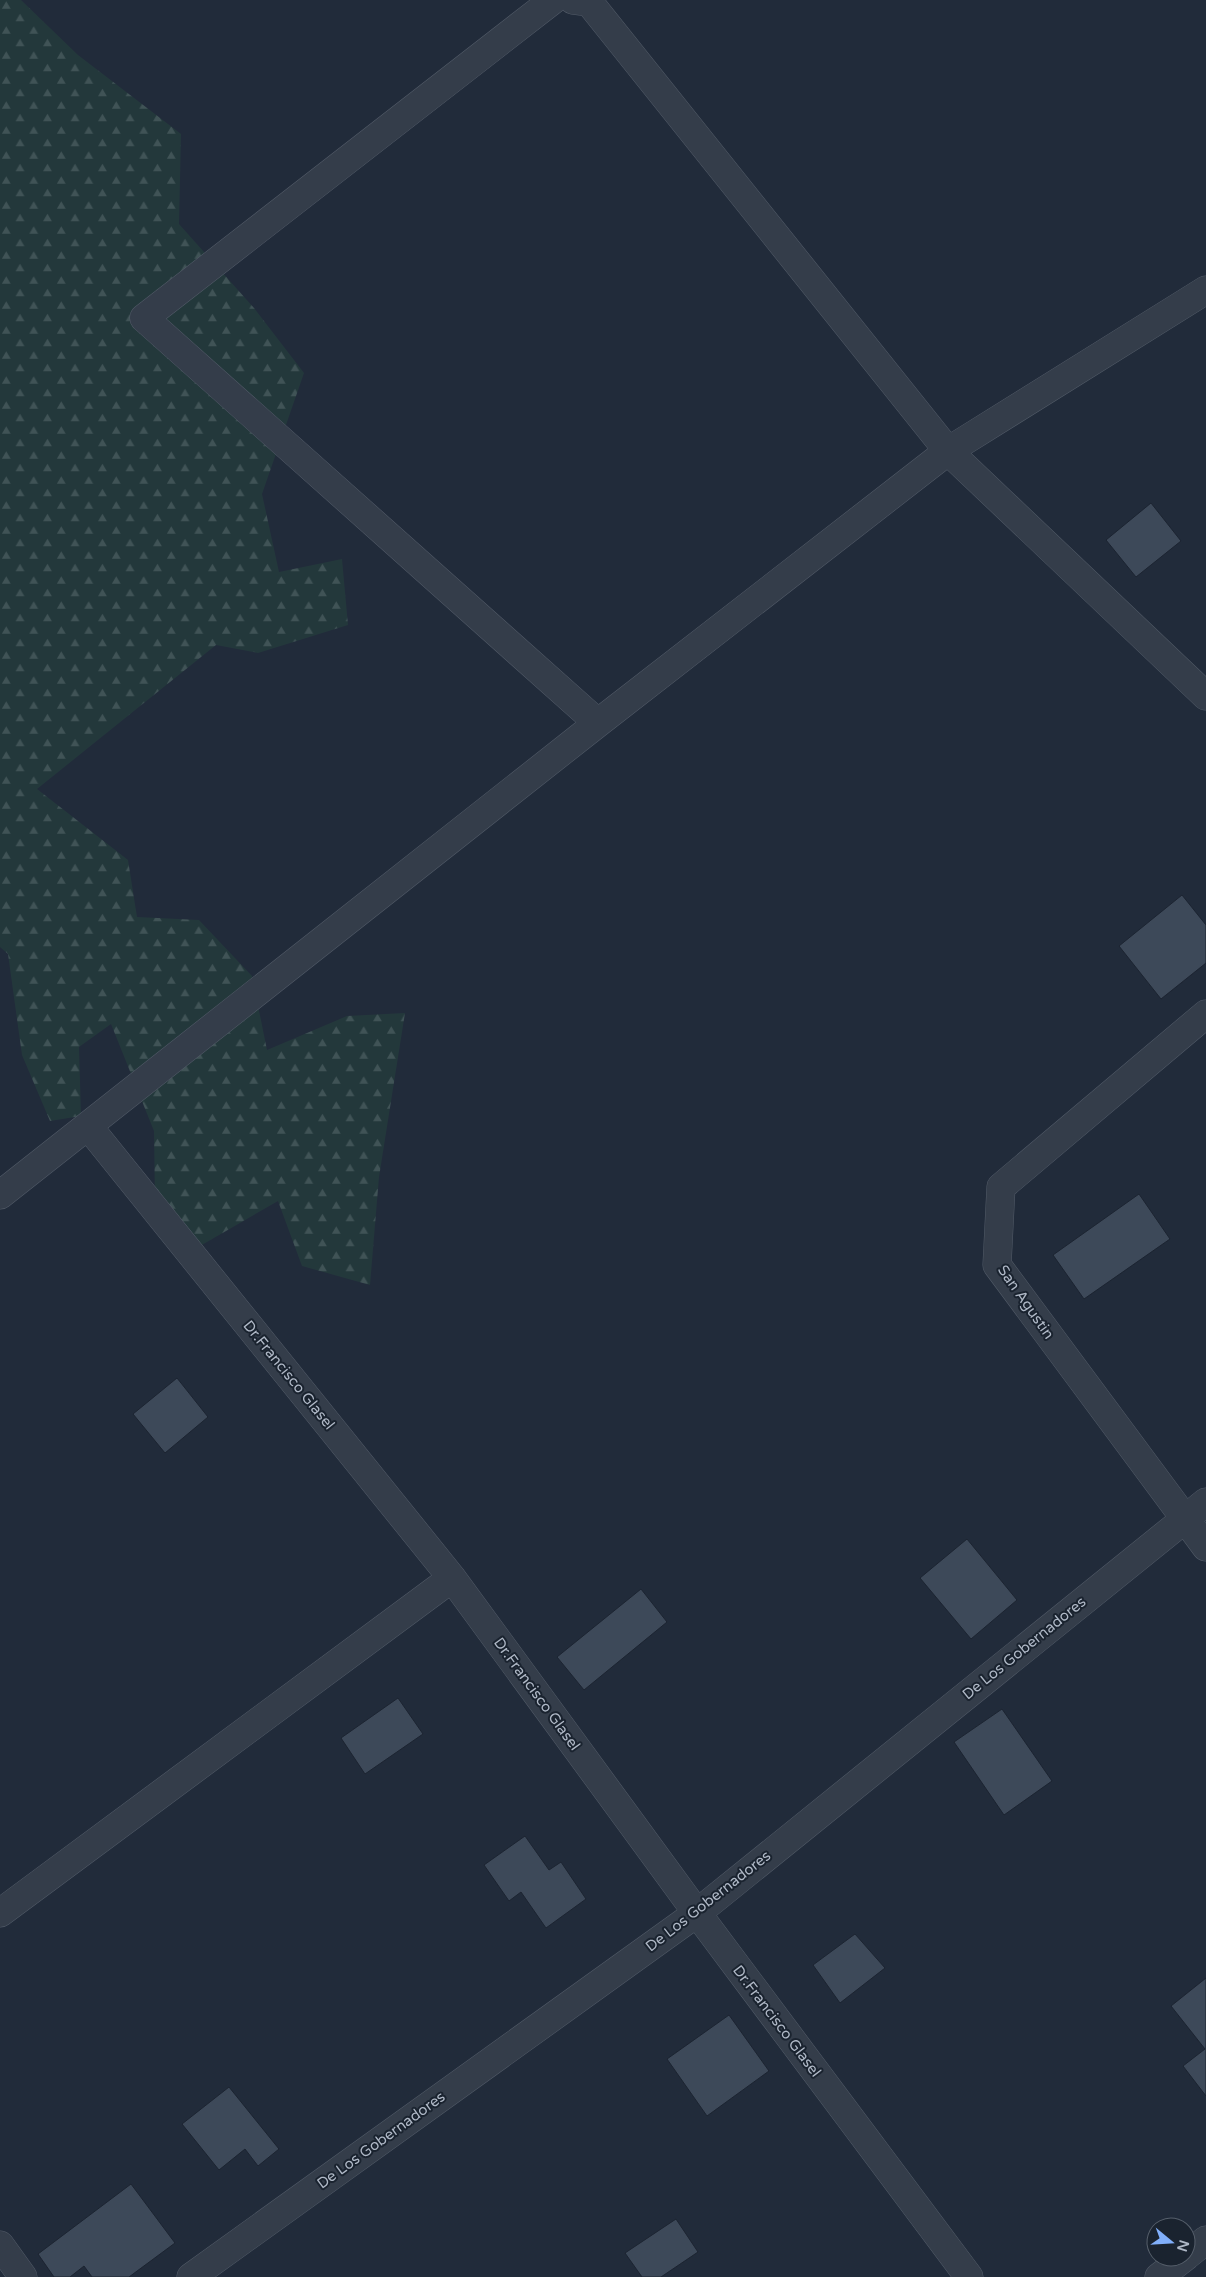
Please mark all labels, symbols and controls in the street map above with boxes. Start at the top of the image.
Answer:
street label: San Agustin [994,1262,1058,1342]
street label: Dr.Francisco Glasel [239,1317,339,1433]
street label: De Los Gobernadores [959,1593,1089,1703]
street label: Dr.Francisco Glasel [490,1634,584,1754]
street label: De Los Gobernadores [642,1847,774,1955]
street label: Dr.Francisco Glasel [729,1962,825,2080]
street label: De Los Gobernadores [314,2088,448,2192]
north arrow [1146,2217,1196,2267]
text: N [1173,2238,1193,2254]

